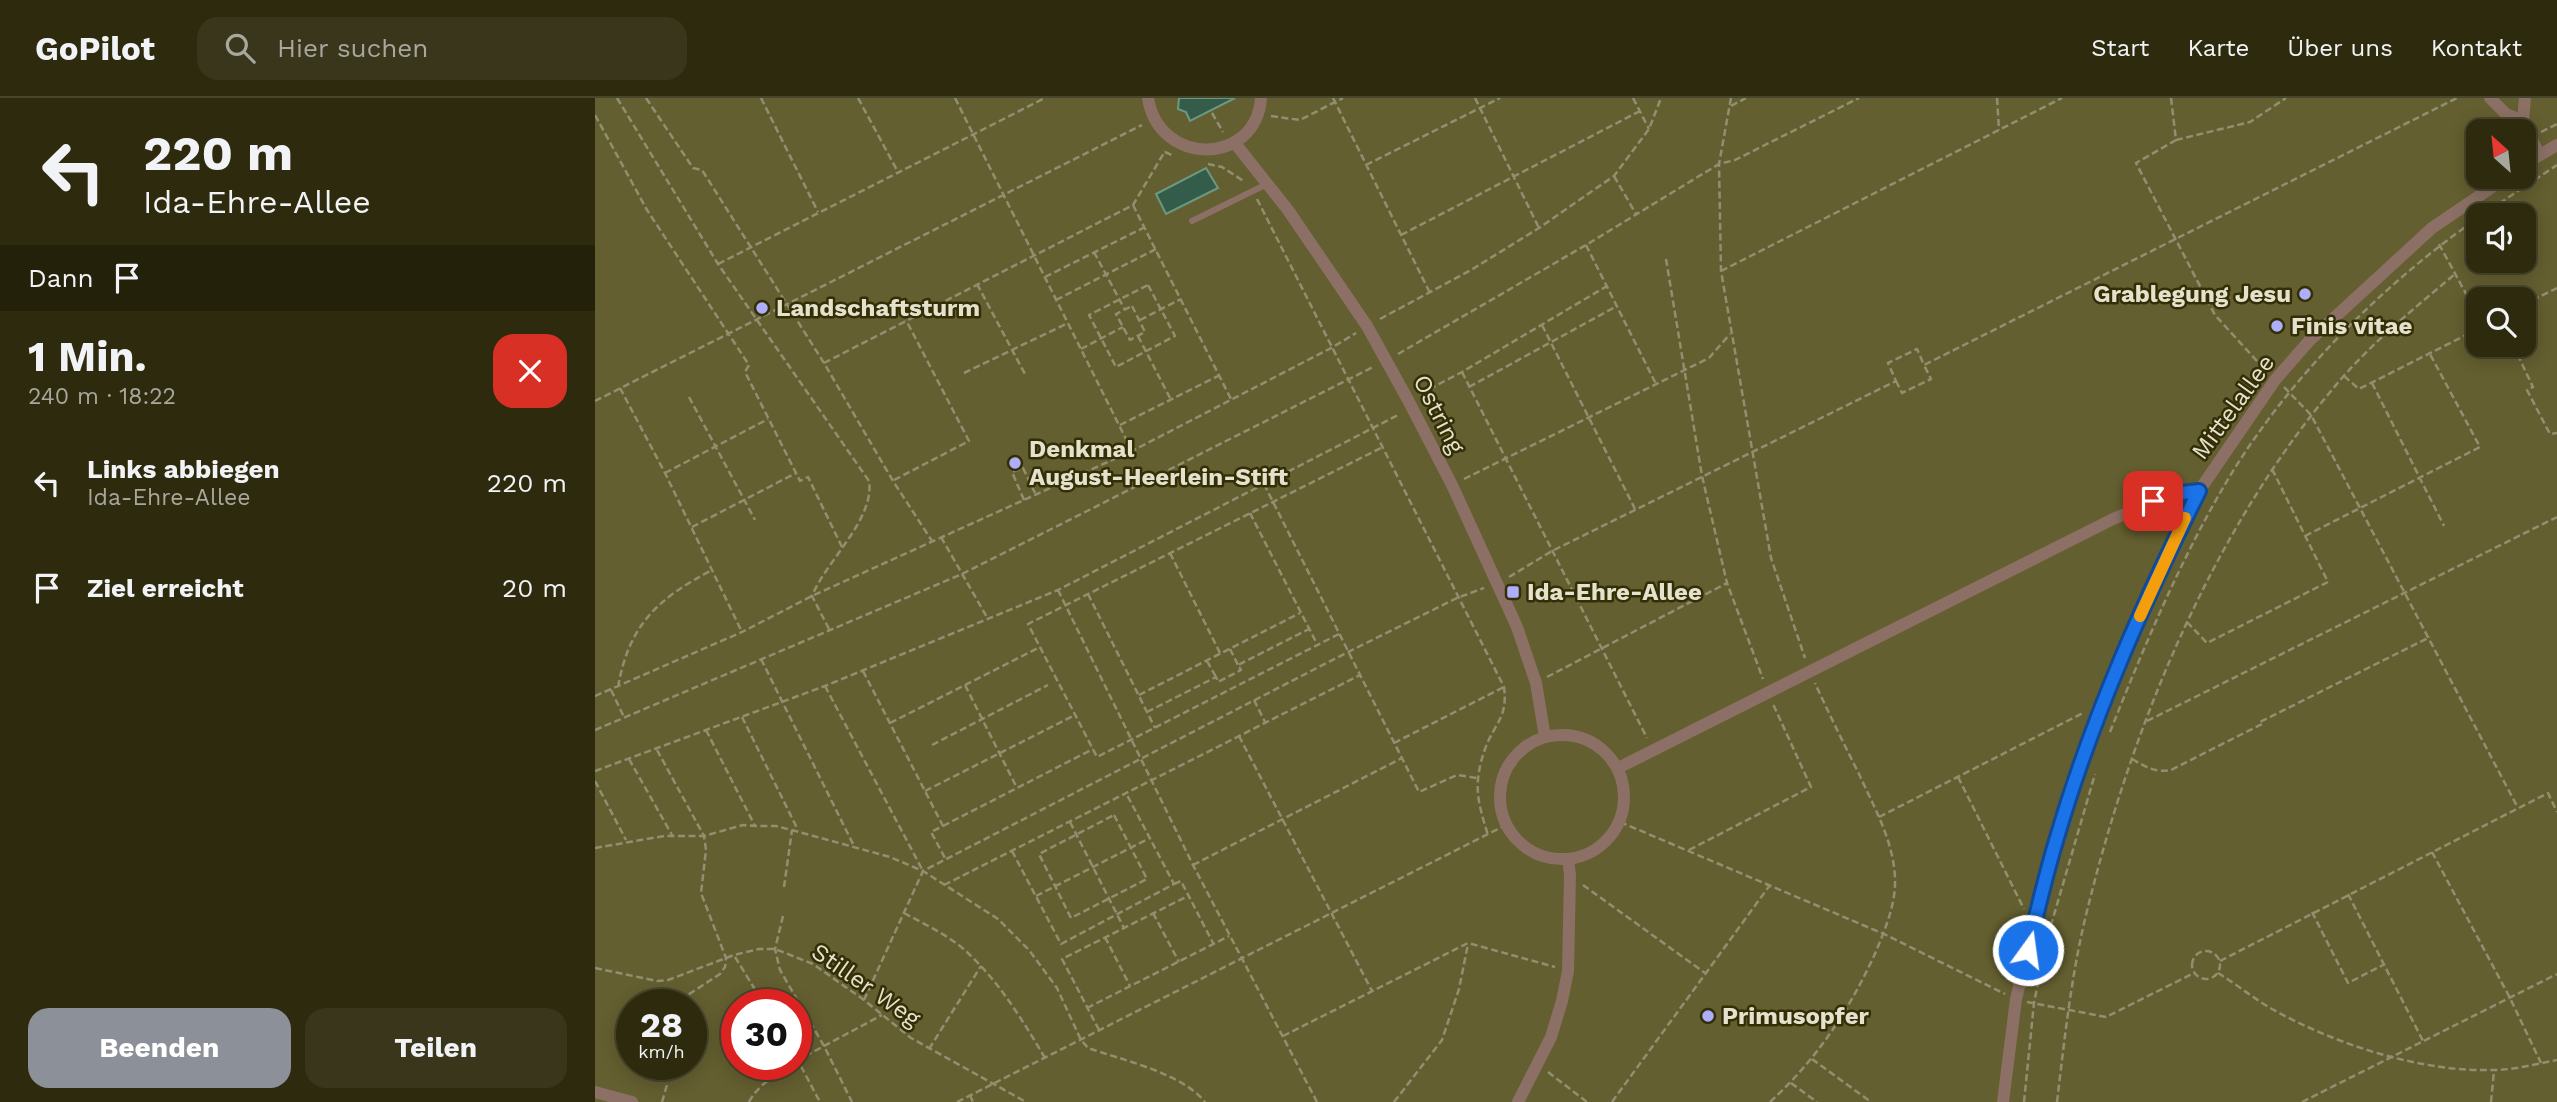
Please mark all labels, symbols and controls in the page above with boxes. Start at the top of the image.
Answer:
search box [197,17,687,80]
text: GoPilot [35,29,155,68]
icon: search [221,29,259,67]
text: Hier suchen [277,33,428,63]
text: Start [2091,34,2149,62]
text: Karte [2187,34,2249,62]
text: Über uns [2287,34,2393,62]
text: Kontakt [2431,34,2522,62]
north arrow [2466,119,2536,189]
map controls [2466,119,2536,357]
text: 220 m [143,124,293,182]
icon: left [28,126,119,217]
text: Ida-Ehre-Allee [143,183,371,221]
button: sound [2466,203,2536,273]
icon: arrive [108,259,146,297]
text: Dann [28,263,94,293]
place label: Grablegung Jesu [2093,280,2291,308]
marker: Grablegung Jesu [2297,286,2313,302]
button: search [2466,287,2536,357]
place label: Landschaftsturm [776,294,980,322]
marker: Landschaftsturm [754,300,770,316]
place label: Finis vitae [2291,312,2413,340]
marker: Finis vitae [2269,318,2285,334]
text: 1 Min. [28,332,147,381]
button: close [493,334,567,408]
street label: Mittelallee [2186,349,2280,465]
street label: Ostring [1407,370,1471,458]
text: 240 m · 18:22 [28,383,176,410]
place label: Denkmal August-Heerlein-Stift [1029,435,1288,491]
text: Links abbiegen [87,454,280,484]
marker: Denkmal August-Heerlein-Stift [1007,455,1023,471]
icon: left [28,464,66,502]
text: 220 m [487,468,567,498]
pin [2123,471,2183,531]
icon: arrive [2134,482,2172,520]
text: Ida-Ehre-Allee [87,484,251,511]
icon: arrive [28,569,66,607]
text: Ziel erreicht [87,573,244,603]
text: 20 m [502,573,567,603]
place label: Ida-Ehre-Allee [1527,578,1702,606]
marker: Ida-Ehre-Allee [1505,584,1521,600]
position arrow [1991,913,2065,987]
street label: Stiller Weg [806,937,926,1033]
speed limit sign: 30 [721,989,812,1080]
place label: Primusopfer [1722,1002,1870,1030]
text: 28 [640,1004,683,1046]
button: Beenden [28,1008,291,1088]
button: Teilen [305,1008,567,1088]
marker: Primusopfer [1700,1008,1716,1024]
text: km/h [638,1041,685,1062]

